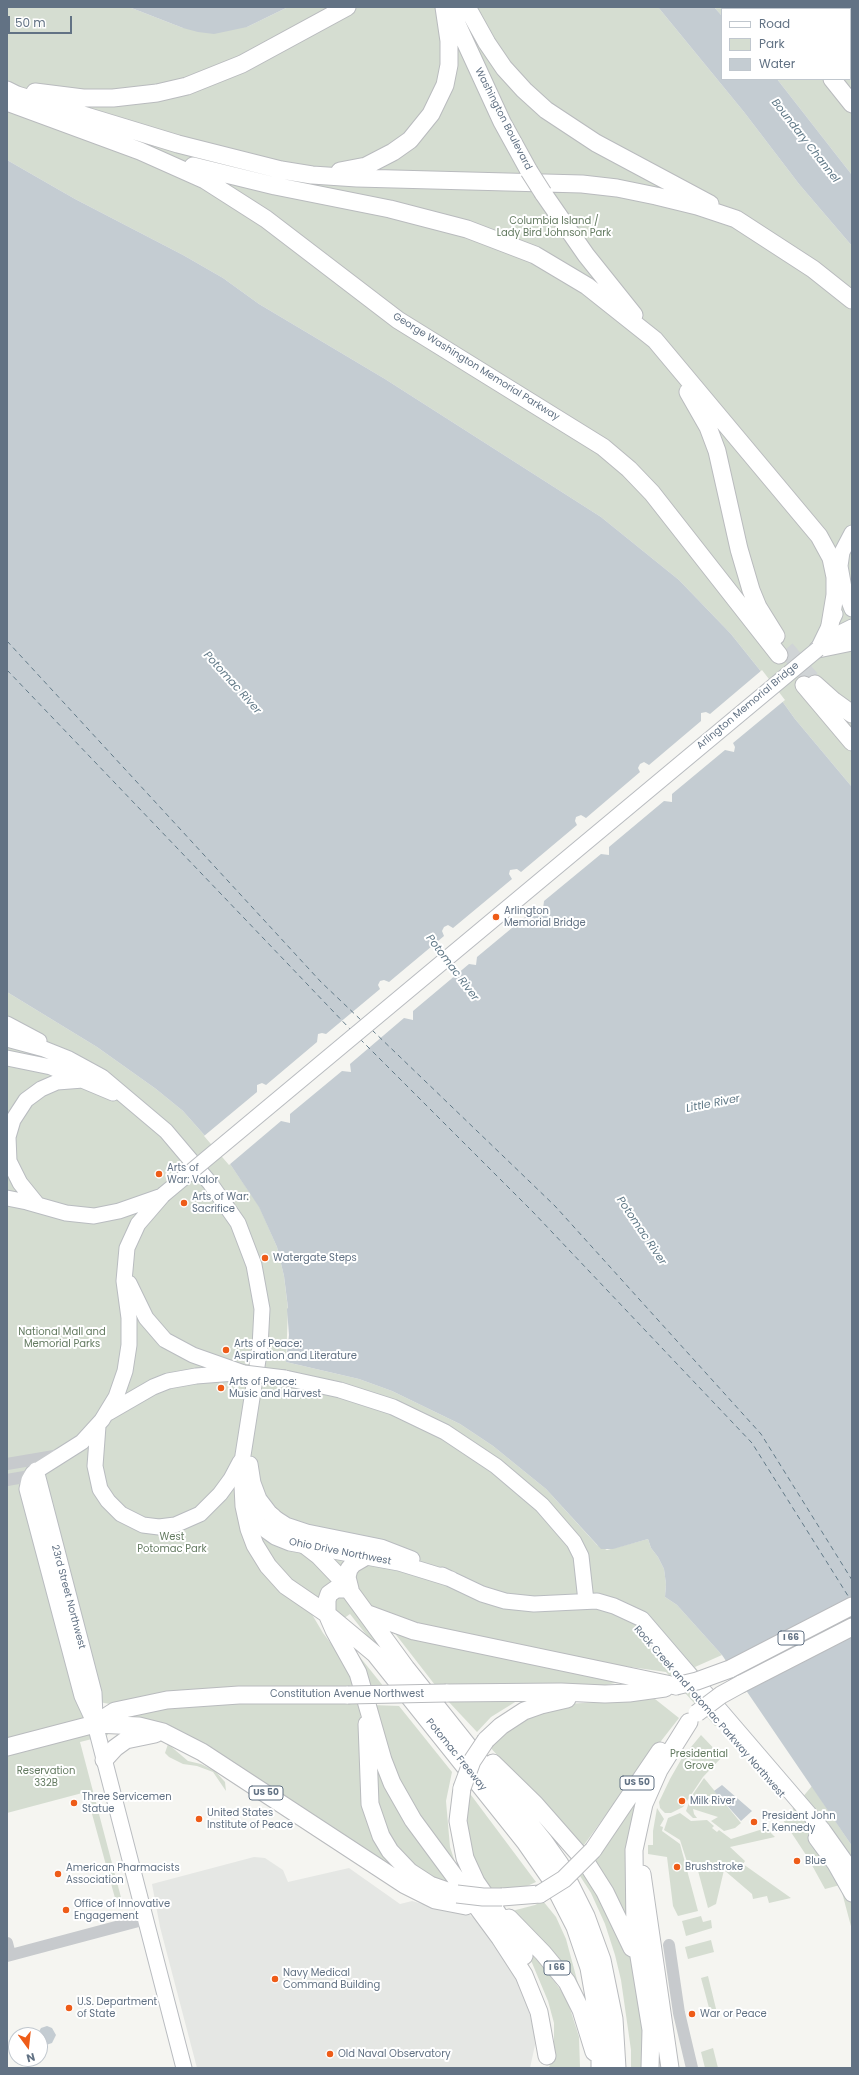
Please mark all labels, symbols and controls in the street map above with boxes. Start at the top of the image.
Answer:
scale bar [10,8,74,34]
legend [721,8,851,80]
text: 50 m [15,14,46,31]
text: Road [759,15,790,32]
text: Park [759,35,785,52]
text: Water [759,55,795,72]
street label: Washington Boulevard [472,66,534,172]
water label: Boundary Channel [768,96,842,186]
park label: Columbia Island / Lady Bird Johnson Park [497,215,611,238]
street label: George Washington Memorial Parkway [390,310,562,424]
water label: Potomac River [200,649,264,717]
street label: Arlington Memorial Bridge [695,660,801,752]
place label: Arlington Memorial Bridge [504,905,586,928]
marker: Arlington Memorial Bridge [491,912,501,922]
water label: Potomac River [423,932,481,1004]
water label: Little River [685,1092,741,1116]
place label: Arts of War: Valor [167,1162,218,1186]
marker: Arts of War: Valor [154,1169,164,1179]
place label: Arts of War: Sacrifice [192,1191,249,1214]
water label: Potomac River [613,1194,669,1268]
marker: Arts of War: Sacrifice [179,1198,189,1208]
place label: Watergate Steps [273,1252,357,1264]
marker: Watergate Steps [260,1253,270,1263]
park label: National Mall and Memorial Parks [18,1326,106,1350]
place label: Arts of Peace: Aspiration and Literature [234,1338,357,1362]
marker: Arts of Peace: Aspiration and Literature [221,1345,231,1355]
place label: Arts of Peace: Music and Harvest [229,1376,321,1400]
marker: Arts of Peace: Music and Harvest [216,1383,226,1393]
park label: West Potomac Park [137,1531,207,1554]
street label: Ohio Drive Northwest [288,1536,392,1568]
street label: 23rd Street Northwest [48,1544,88,1650]
street label: Rock Creek and Potomac Parkway Northwest [631,1624,787,1800]
road number: I 66 [778,1631,804,1645]
street label: Constitution Avenue Northwest [270,1688,424,1700]
street label: Potomac Freeway [423,1716,489,1794]
park label: Presidential Grove [670,1748,728,1772]
park label: Reservation 332B [17,1765,75,1788]
road number: US 50 [620,1776,654,1790]
road number: US 50 [249,1786,283,1800]
place label: Three Servicemen Statue [82,1791,172,1814]
place label: Milk River [690,1795,735,1807]
marker: Milk River [677,1796,687,1806]
marker: Three Servicemen Statue [69,1798,79,1808]
place label: United States Institute of Peace [207,1807,293,1830]
place label: President John F. Kennedy [762,1810,836,1834]
marker: United States Institute of Peace [194,1814,204,1824]
marker: President John F. Kennedy [749,1817,759,1827]
place label: Blue [805,1855,826,1867]
marker: Blue [792,1856,802,1866]
place label: Brushstroke [685,1861,743,1873]
place label: American Pharmacists Association [66,1862,180,1886]
marker: Brushstroke [672,1862,682,1872]
marker: American Pharmacists Association [53,1869,63,1879]
place label: Office of Innovative Engagement [74,1898,170,1922]
marker: Office of Innovative Engagement [61,1905,71,1915]
road number: I 66 [544,1961,570,1975]
place label: Navy Medical Command Building [283,1967,380,1990]
marker: Navy Medical Command Building [270,1974,280,1984]
place label: U.S. Department of State [77,1996,157,2020]
marker: U.S. Department of State [64,2003,74,2013]
place label: War or Peace [700,2008,767,2020]
marker: War or Peace [687,2009,697,2019]
north arrow [8,2027,48,2067]
place label: Old Naval Observatory [338,2048,451,2060]
text: N [25,2049,37,2066]
marker: Old Naval Observatory [325,2049,335,2059]

